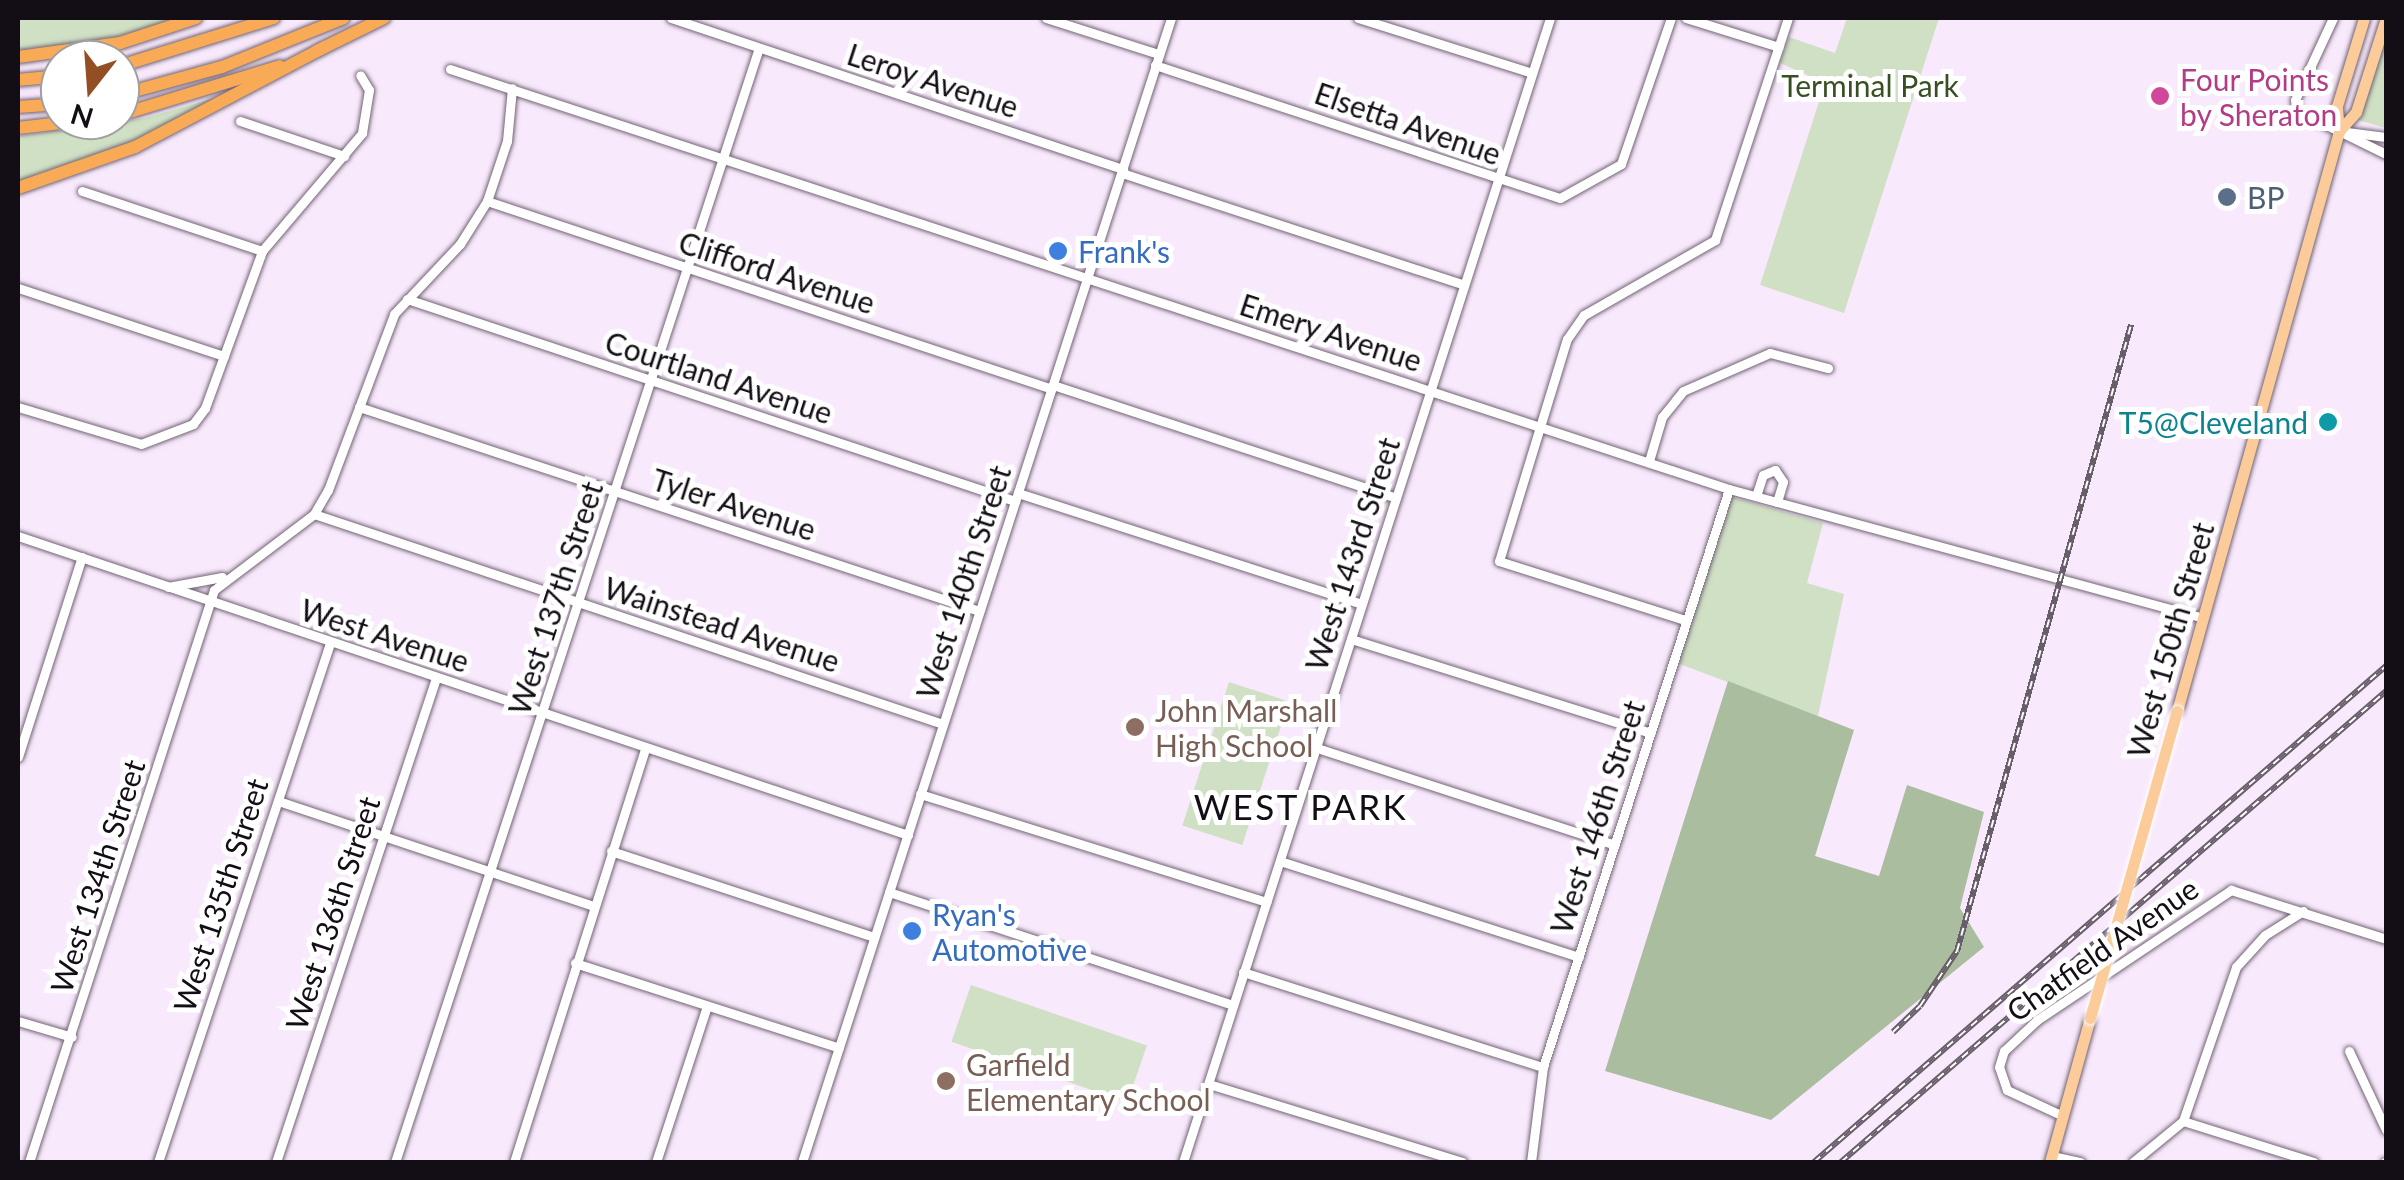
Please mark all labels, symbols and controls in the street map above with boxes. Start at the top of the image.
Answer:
street label: Leroy Avenue [842,35,1024,125]
north arrow [40,40,140,140]
place label: Four Points by Sheraton [2180,61,2338,132]
park label: Terminal Park [1781,67,1959,103]
street label: Elsetta Avenue [1310,74,1506,172]
marker: Four Points by Sheraton [2149,85,2171,107]
text: N [67,97,97,136]
place label: BP [2247,179,2284,215]
marker: BP [2216,186,2238,208]
street label: Clifford Avenue [674,223,880,321]
place label: Frank's [1078,233,1170,269]
marker: Frank's [1047,240,1069,262]
street label: Emery Avenue [1235,285,1427,379]
street label: Courtland Avenue [600,323,838,431]
place label: T5@Cleveland [2119,404,2308,440]
marker: T5@Cleveland [2317,411,2339,433]
street label: West 143rd Street [1297,433,1407,675]
street label: Tyler Avenue [647,460,821,548]
street label: West 140th Street [908,461,1018,703]
street label: West 137th Street [500,477,610,719]
street label: West 150th Street [2119,518,2221,762]
street label: Wainstead Avenue [599,569,845,679]
street label: West Avenue [296,591,474,679]
place label: John Marshall High School [1155,692,1337,762]
street label: West 146th Street [1542,696,1652,938]
marker: John Marshall High School [1124,716,1146,738]
street label: West 134th Street [42,755,152,997]
street label: West 135th Street [165,774,275,1016]
district label: WEST PARK [1193,785,1409,827]
street label: West 136th Street [277,792,387,1034]
street label: Chatfield Avenue [1999,869,2205,1029]
place label: Ryan's Automotive [932,896,1087,966]
marker: Ryan's Automotive [901,920,923,942]
place label: Garfield Elementary School [966,1046,1211,1116]
marker: Garfield Elementary School [935,1070,957,1092]

